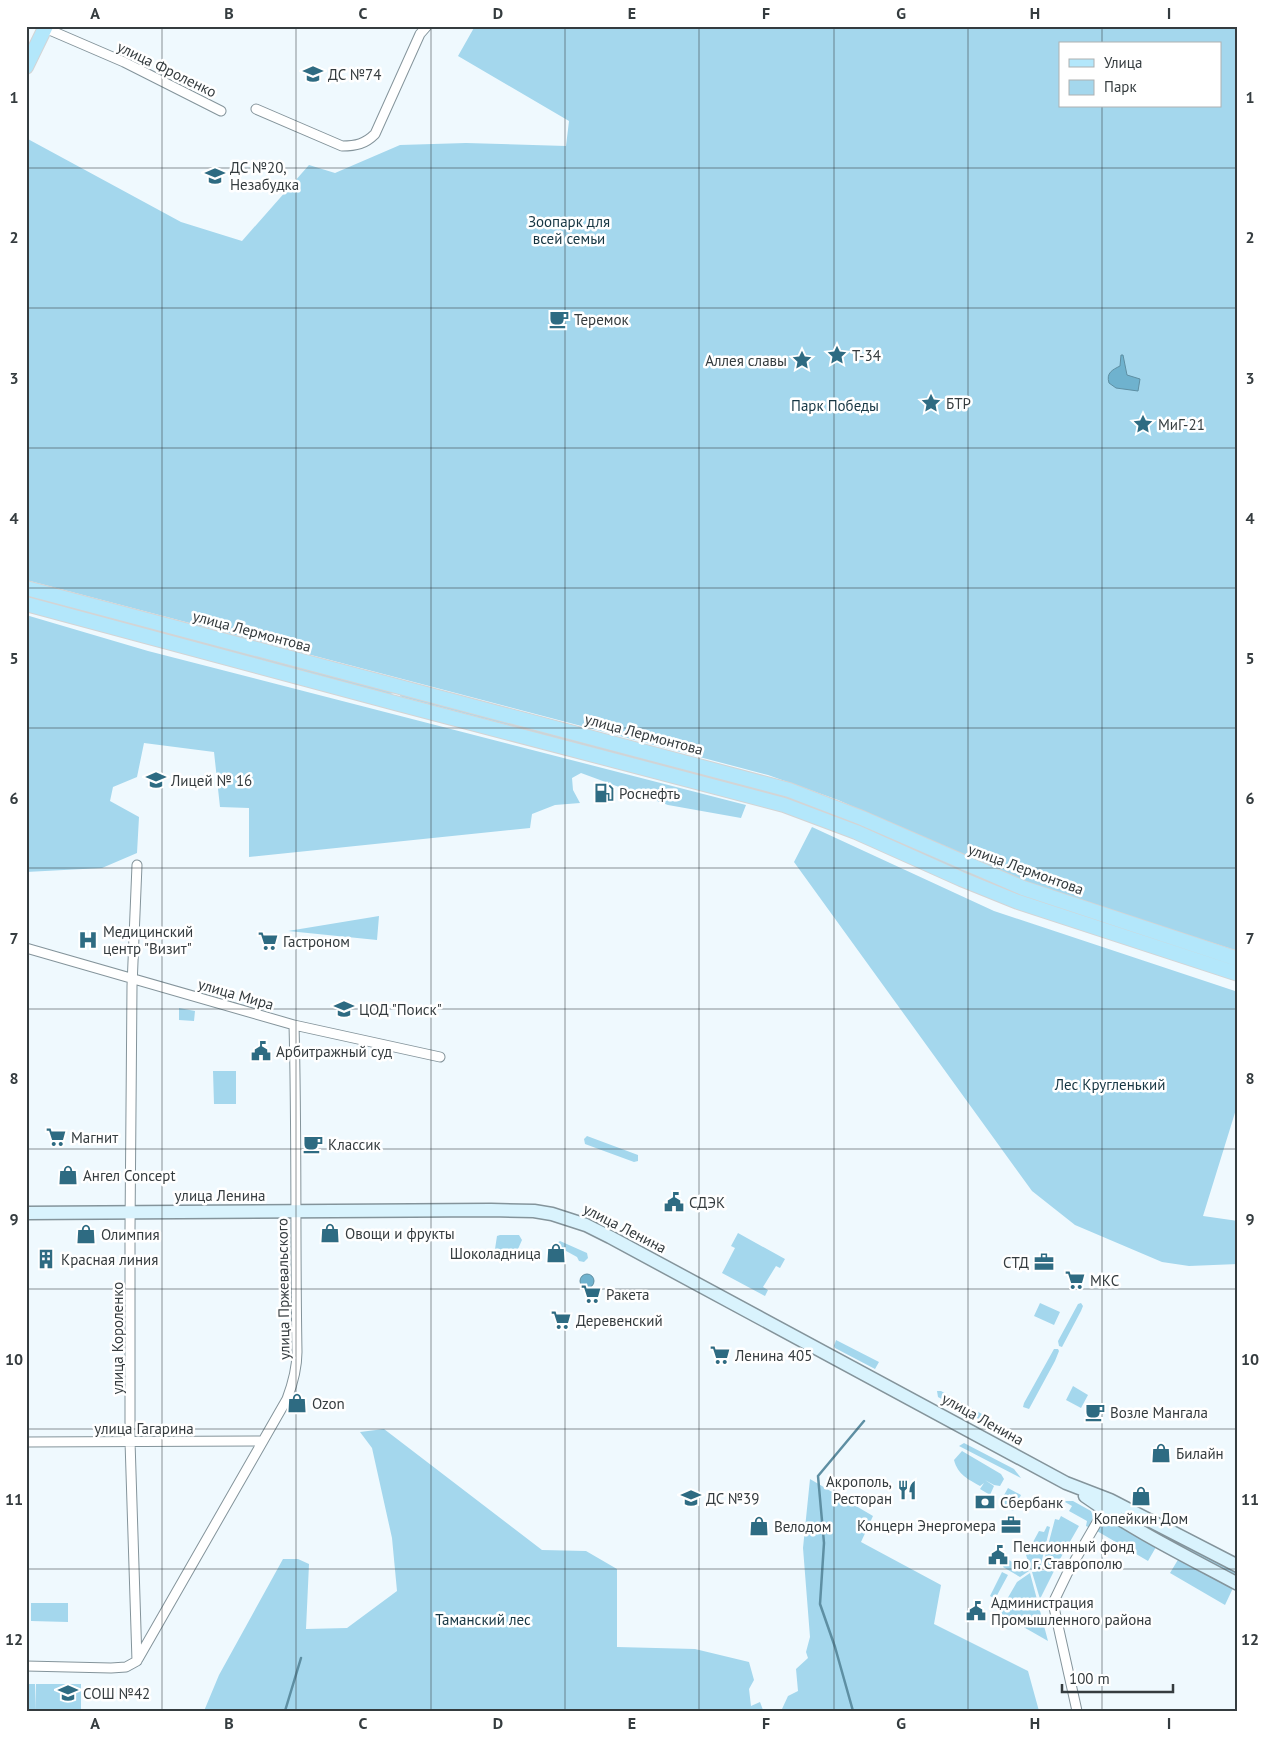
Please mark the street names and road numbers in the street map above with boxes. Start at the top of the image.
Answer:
street label: улица Фроленко [114,37,220,101]
street label: улица Лермонтова [191,606,313,656]
street label: улица Лермонтова [583,709,705,759]
street label: улица Лермонтова [966,839,1086,899]
street label: улица Мира [196,974,276,1014]
street label: улица Ленина [175,1186,265,1205]
street label: улица Ленина [580,1199,670,1257]
street label: улица Пржевальского [272,1218,294,1360]
street label: улица Короленко [108,1282,127,1394]
street label: улица Ленина [939,1389,1027,1449]
street label: улица Гагарина [94,1419,194,1438]

